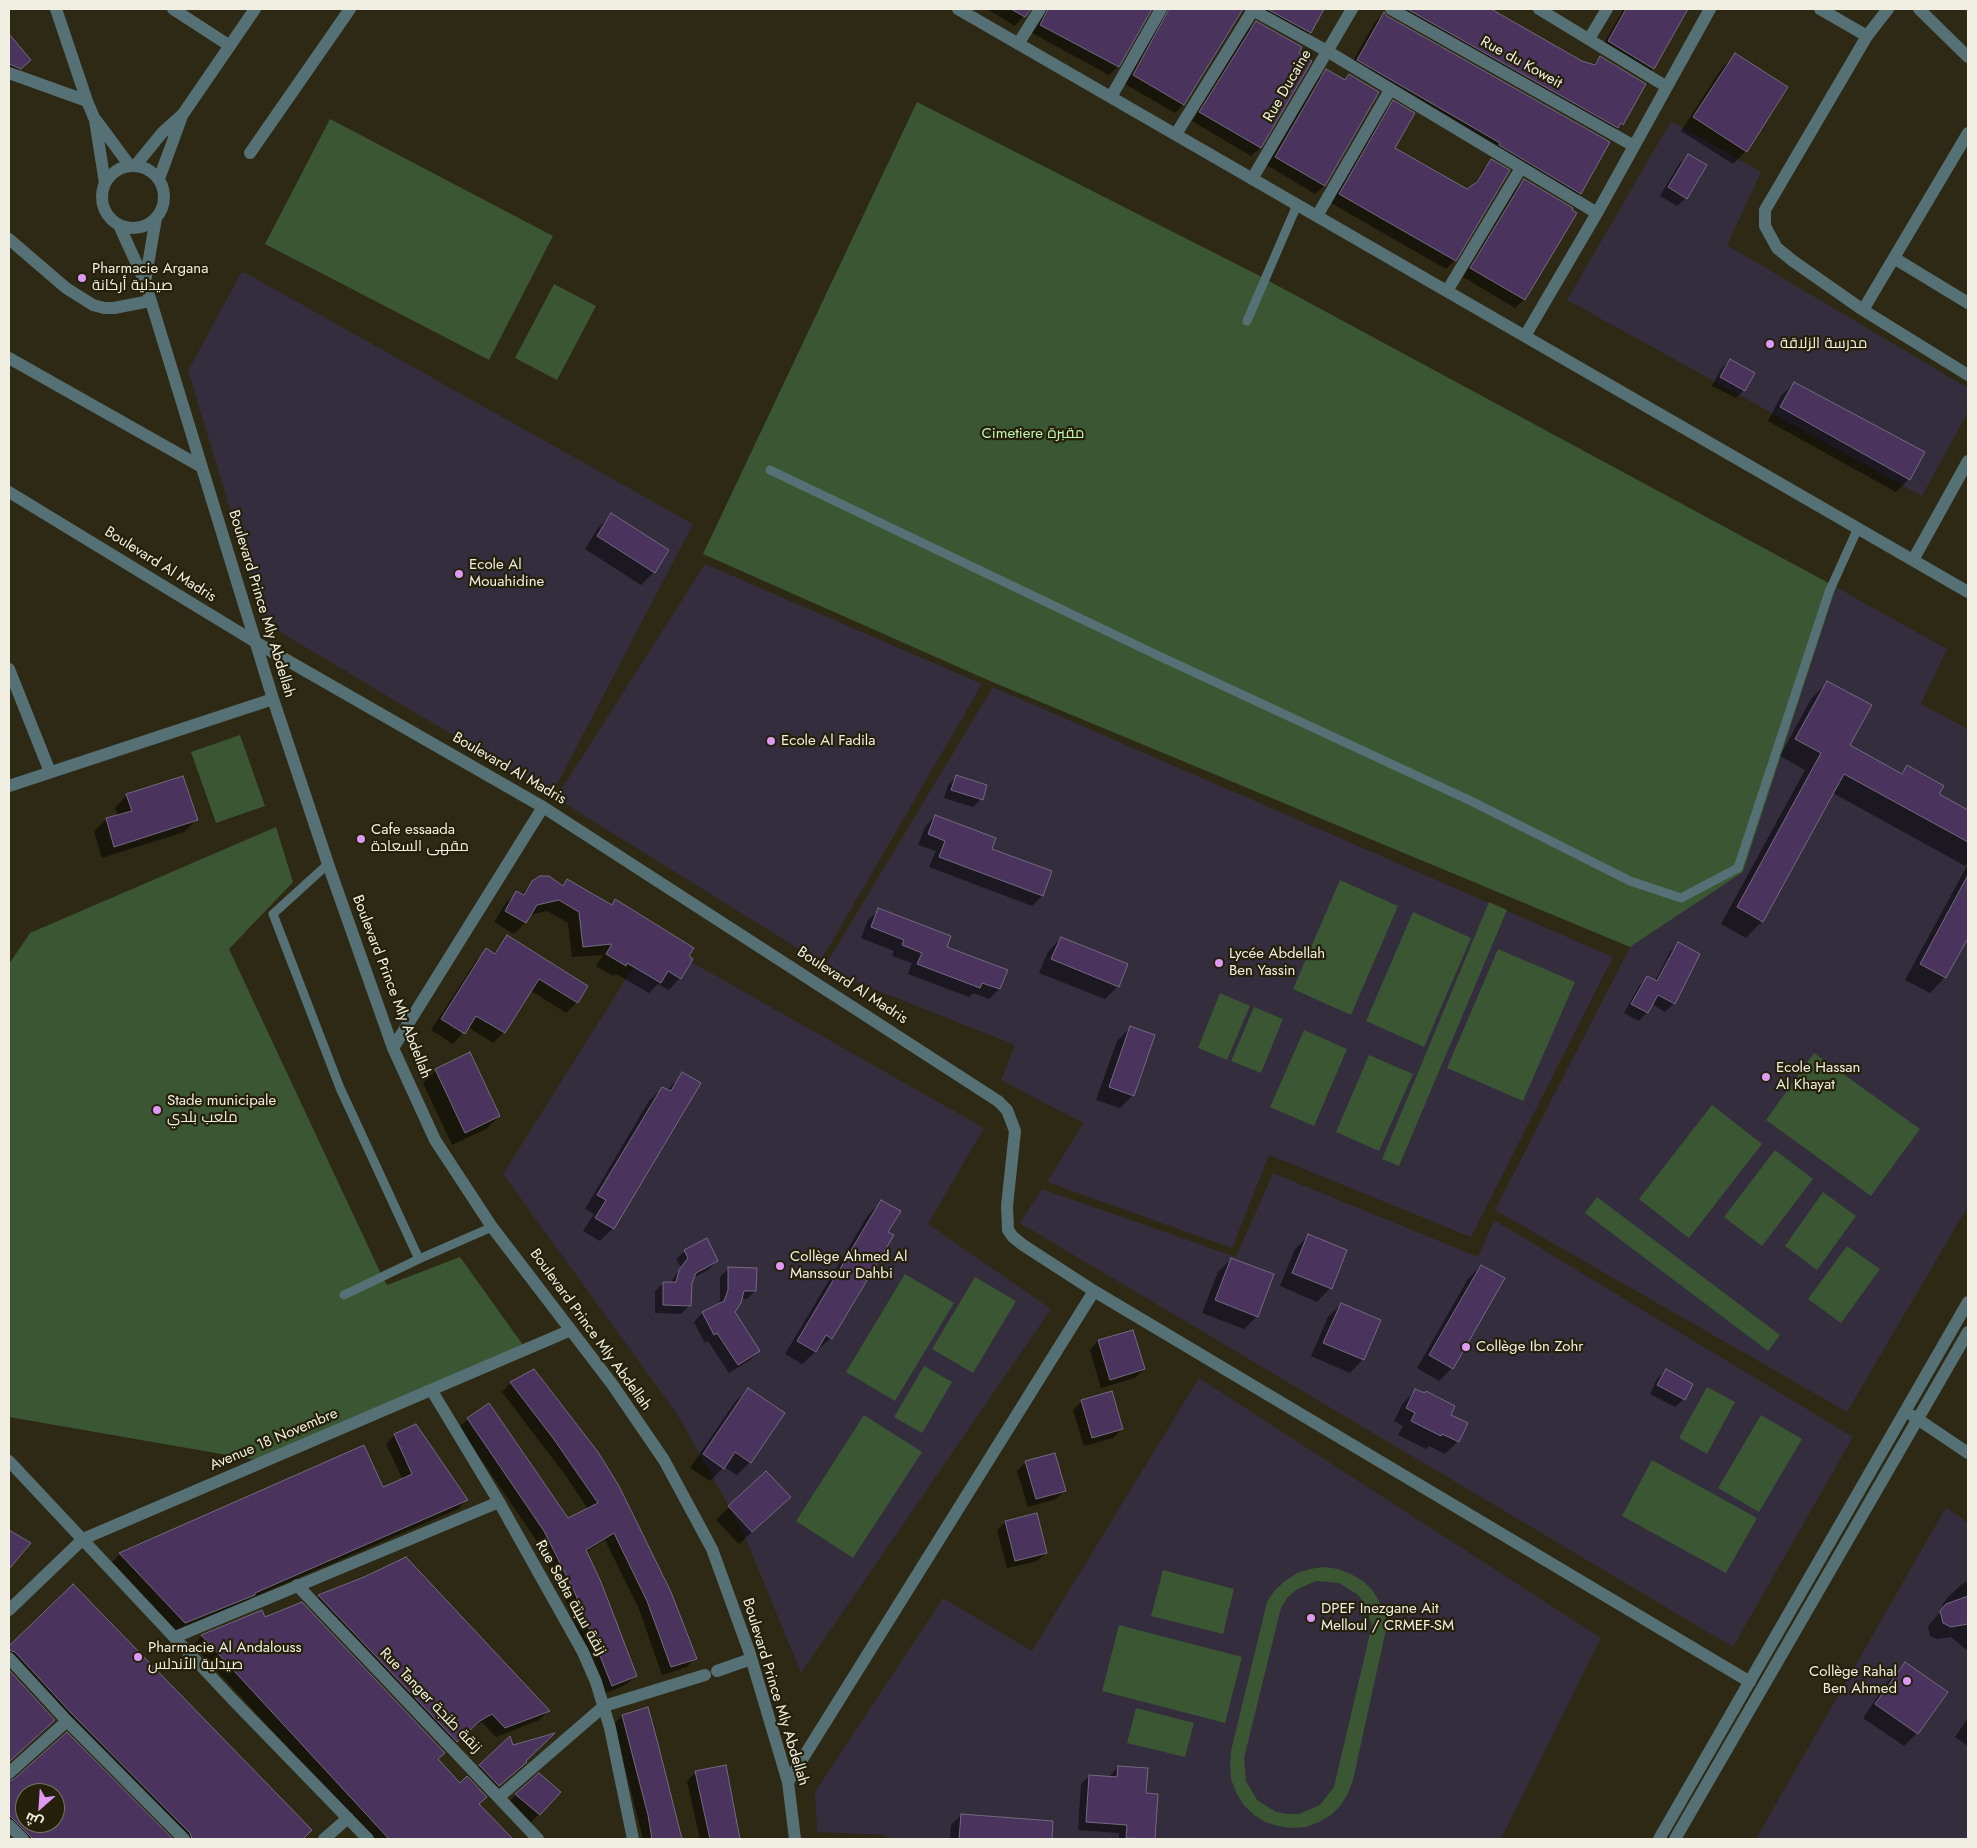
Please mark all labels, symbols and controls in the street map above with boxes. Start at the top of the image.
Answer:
street label: Rue du Koweit [1477,33,1565,93]
street label: Rue Ducaine [1260,47,1316,125]
place label: Pharmacie Argana صيدلية أركانة [92,260,208,295]
marker: Pharmacie Argana صيدلية أركانة [76,272,88,284]
place label: مدرسة الزلاقة [1780,335,1867,353]
marker: مدرسة الزلاقة [1764,338,1776,350]
park label: Cimetiere مقبرة [982,425,1084,443]
street label: Boulevard Prince Mly Abdellah [224,508,298,700]
street label: Boulevard Al Madris [101,523,219,607]
place label: Ecole Al Mouahidine [469,556,544,591]
marker: Ecole Al Mouahidine [453,568,465,580]
street label: Boulevard Al Madris [449,729,569,809]
place label: Ecole Al Fadila [781,732,876,750]
marker: Ecole Al Fadila [765,735,777,747]
place label: Cafe essaada مقهى السعادة [371,821,469,856]
marker: Cafe essaada مقهى السعادة [355,833,367,845]
street label: Boulevard Prince Mly Abdellah [348,893,434,1081]
street label: Boulevard Al Madris [793,944,911,1028]
place label: Lycée Abdellah Ben Yassin [1229,945,1325,980]
marker: Lycée Abdellah Ben Yassin [1213,957,1225,969]
place label: Ecole Hassan Al Khayat [1776,1059,1860,1094]
marker: Ecole Hassan Al Khayat [1760,1071,1772,1083]
place label: Stade municipale ملعب بلدي [167,1092,276,1127]
marker: Stade municipale ملعب بلدي [151,1104,163,1116]
street label: Boulevard Prince Mly Abdellah [525,1246,655,1414]
place label: Collège Ahmed Al Manssour Dahbi [790,1248,907,1283]
marker: Collège Ahmed Al Manssour Dahbi [774,1260,786,1272]
place label: Collège Ibn Zohr [1476,1338,1583,1356]
marker: Collège Ibn Zohr [1460,1341,1472,1353]
street label: Avenue 18 Novembre [207,1405,341,1475]
street label: Rue Sebta زنقة سبتة [531,1537,609,1659]
street label: Boulevard Prince Mly Abdellah [738,1596,812,1788]
place label: DPEF Inezgane Ait Melloul / CRMEF-SM [1321,1600,1454,1635]
marker: DPEF Inezgane Ait Melloul / CRMEF-SM [1305,1612,1317,1624]
place label: Pharmacie Al Andalouss صيدلية الأندلس [148,1639,302,1674]
street label: Rue Tanger زنقة طنجة [375,1645,485,1757]
marker: Pharmacie Al Andalouss صيدلية الأندلس [132,1651,144,1663]
place label: Collège Rahal Ben Ahmed [1809,1663,1897,1698]
marker: Collège Rahal Ben Ahmed [1901,1675,1913,1687]
north arrow [15,1783,65,1833]
text: ش [21,1808,46,1834]

